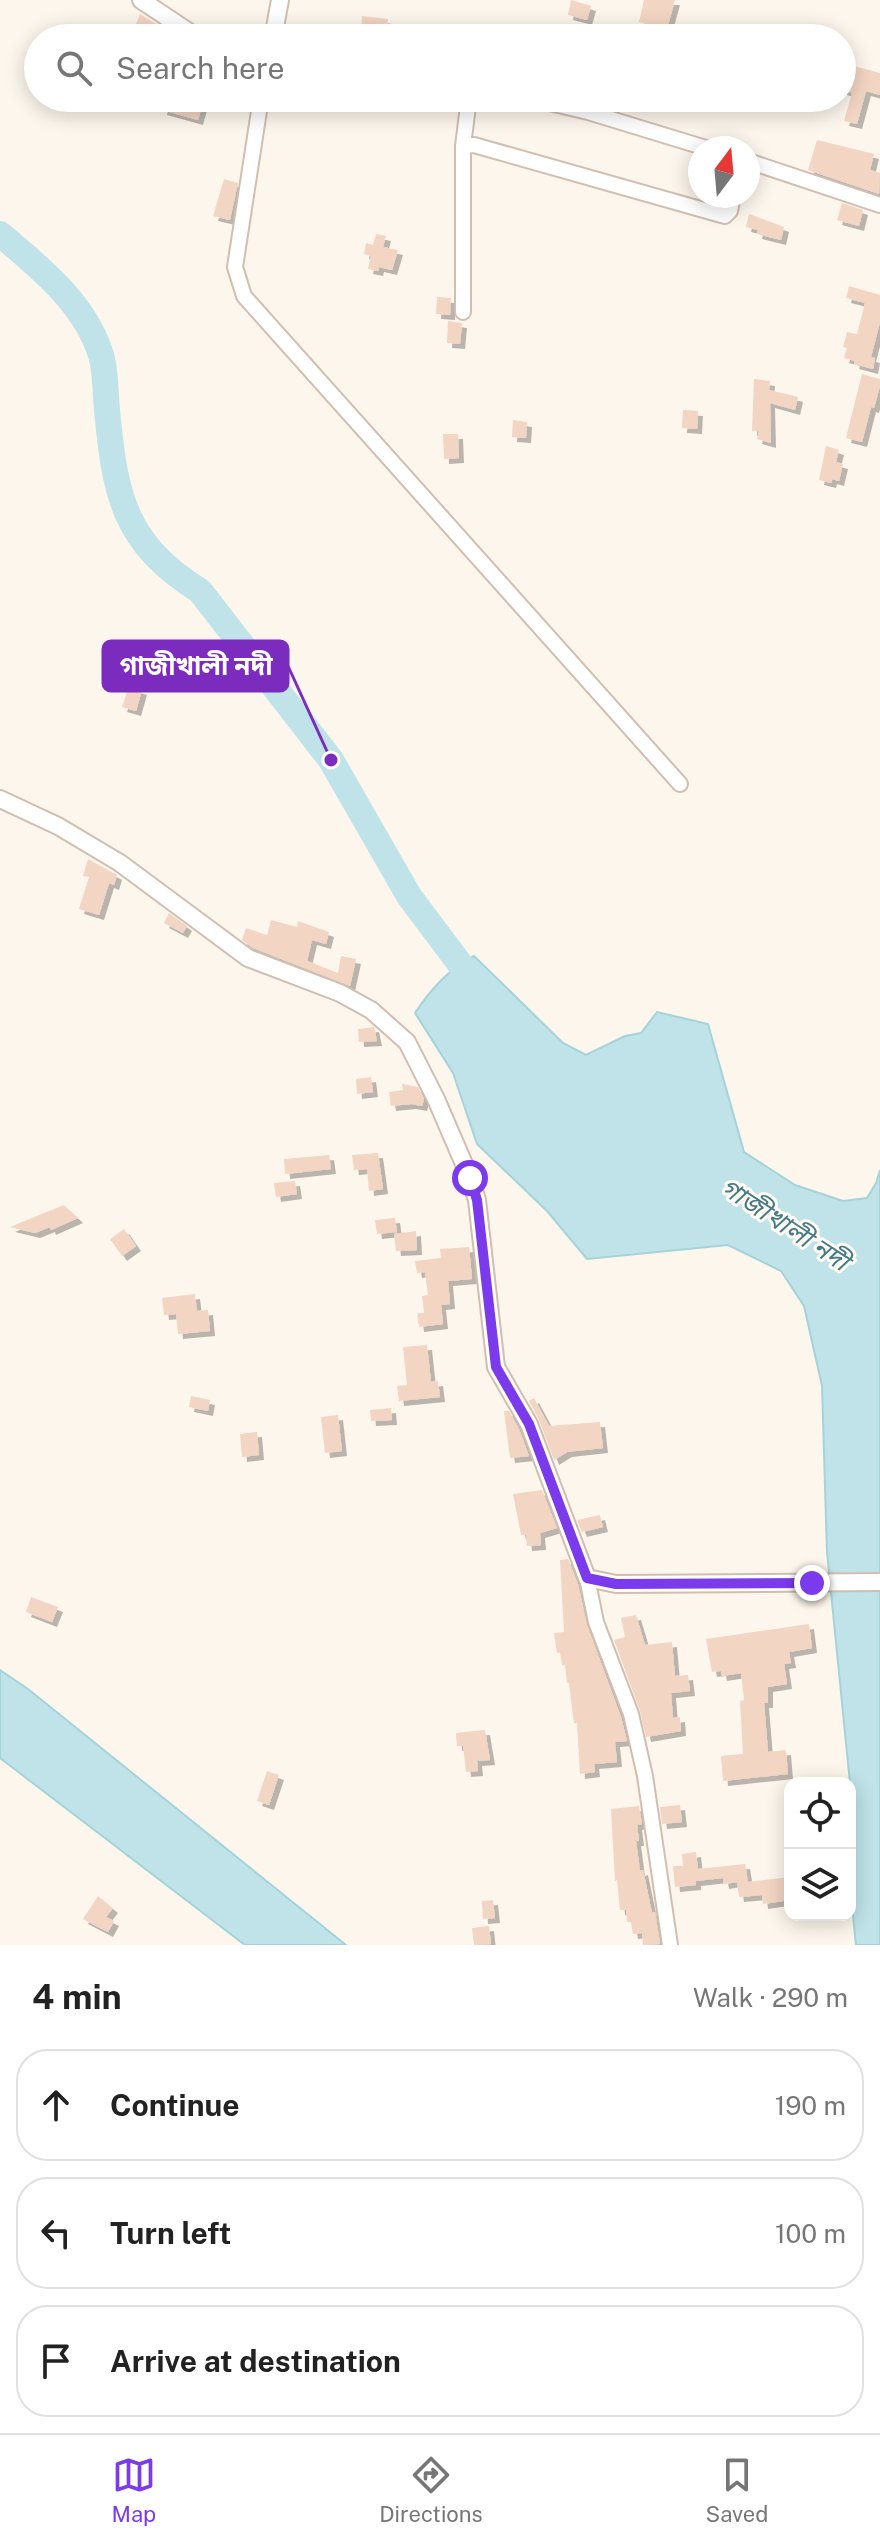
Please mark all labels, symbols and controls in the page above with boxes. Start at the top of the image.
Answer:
search box [24,24,856,112]
icon: search [52,46,96,90]
text: Search here [116,50,284,86]
north arrow [688,136,760,208]
callout: গাজীখালী নদী [103,641,288,691]
text: গাজীখালী নদী [119,650,273,681]
route start [452,1160,488,1196]
water label: গাজীখালী নদী [715,1171,859,1280]
route end [794,1565,830,1601]
map controls [784,1777,856,1921]
button: locate [784,1777,856,1849]
button: layers [784,1849,856,1921]
text: 4 min [32,1977,122,2017]
text: Walk · 290 m [693,1982,848,2013]
icon: ahead [34,2083,78,2127]
text: Continue [110,2087,240,2123]
text: 190 m [775,2090,846,2121]
icon: left [34,2211,78,2255]
text: Turn left [110,2215,231,2251]
text: 100 m [775,2218,846,2249]
icon: arrive [34,2339,78,2383]
text: Arrive at destination [110,2343,401,2379]
tab: Map [112,2453,156,2527]
tab: Directions [379,2453,483,2527]
tab: Saved [706,2453,768,2527]

